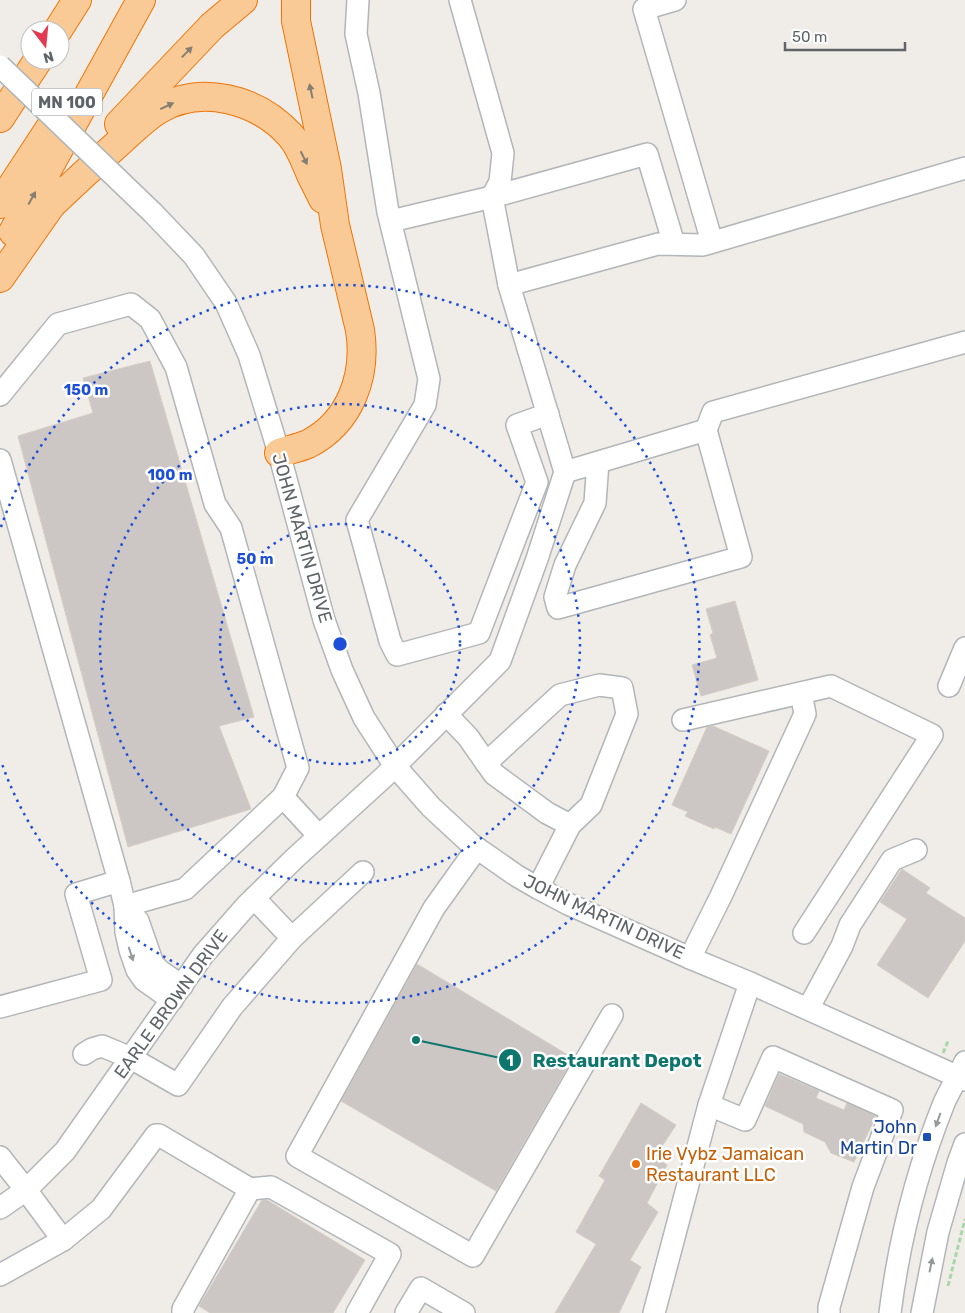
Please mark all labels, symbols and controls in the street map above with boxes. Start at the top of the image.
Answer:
north arrow [20,20,70,70]
scale bar [785,20,905,52]
text: 50 m [792,28,827,46]
one-way arrow [181,46,193,58]
text: N [41,47,56,67]
one-way arrow [307,83,315,98]
road number: MN 100 [32,88,102,115]
one-way arrow [160,102,174,110]
one-way arrow [300,151,308,165]
one-way arrow [28,190,36,205]
text: 150 m [64,381,108,399]
street label: JOHN MARTIN DRIVE [267,451,337,625]
text: 100 m [148,466,192,484]
text: 50 m [237,550,273,568]
centre of rings [331,635,349,653]
street label: JOHN MARTIN DRIVE [520,870,688,964]
street label: EARLE BROWN DRIVE [109,925,233,1083]
one-way arrow [128,946,136,961]
callout: Restaurant Depot [498,1043,712,1077]
text: Restaurant Depot [532,1049,702,1072]
text: 1 [506,1052,514,1070]
one-way arrow [934,1113,942,1128]
place label: John Martin Dr [840,1116,917,1159]
marker: John Martin Dr [921,1131,933,1143]
place label: Irie Vybz Jamaican Restaurant LLC [646,1143,804,1186]
marker: Irie Vybz Jamaican Restaurant LLC [630,1158,642,1170]
one-way arrow [927,1258,935,1273]

